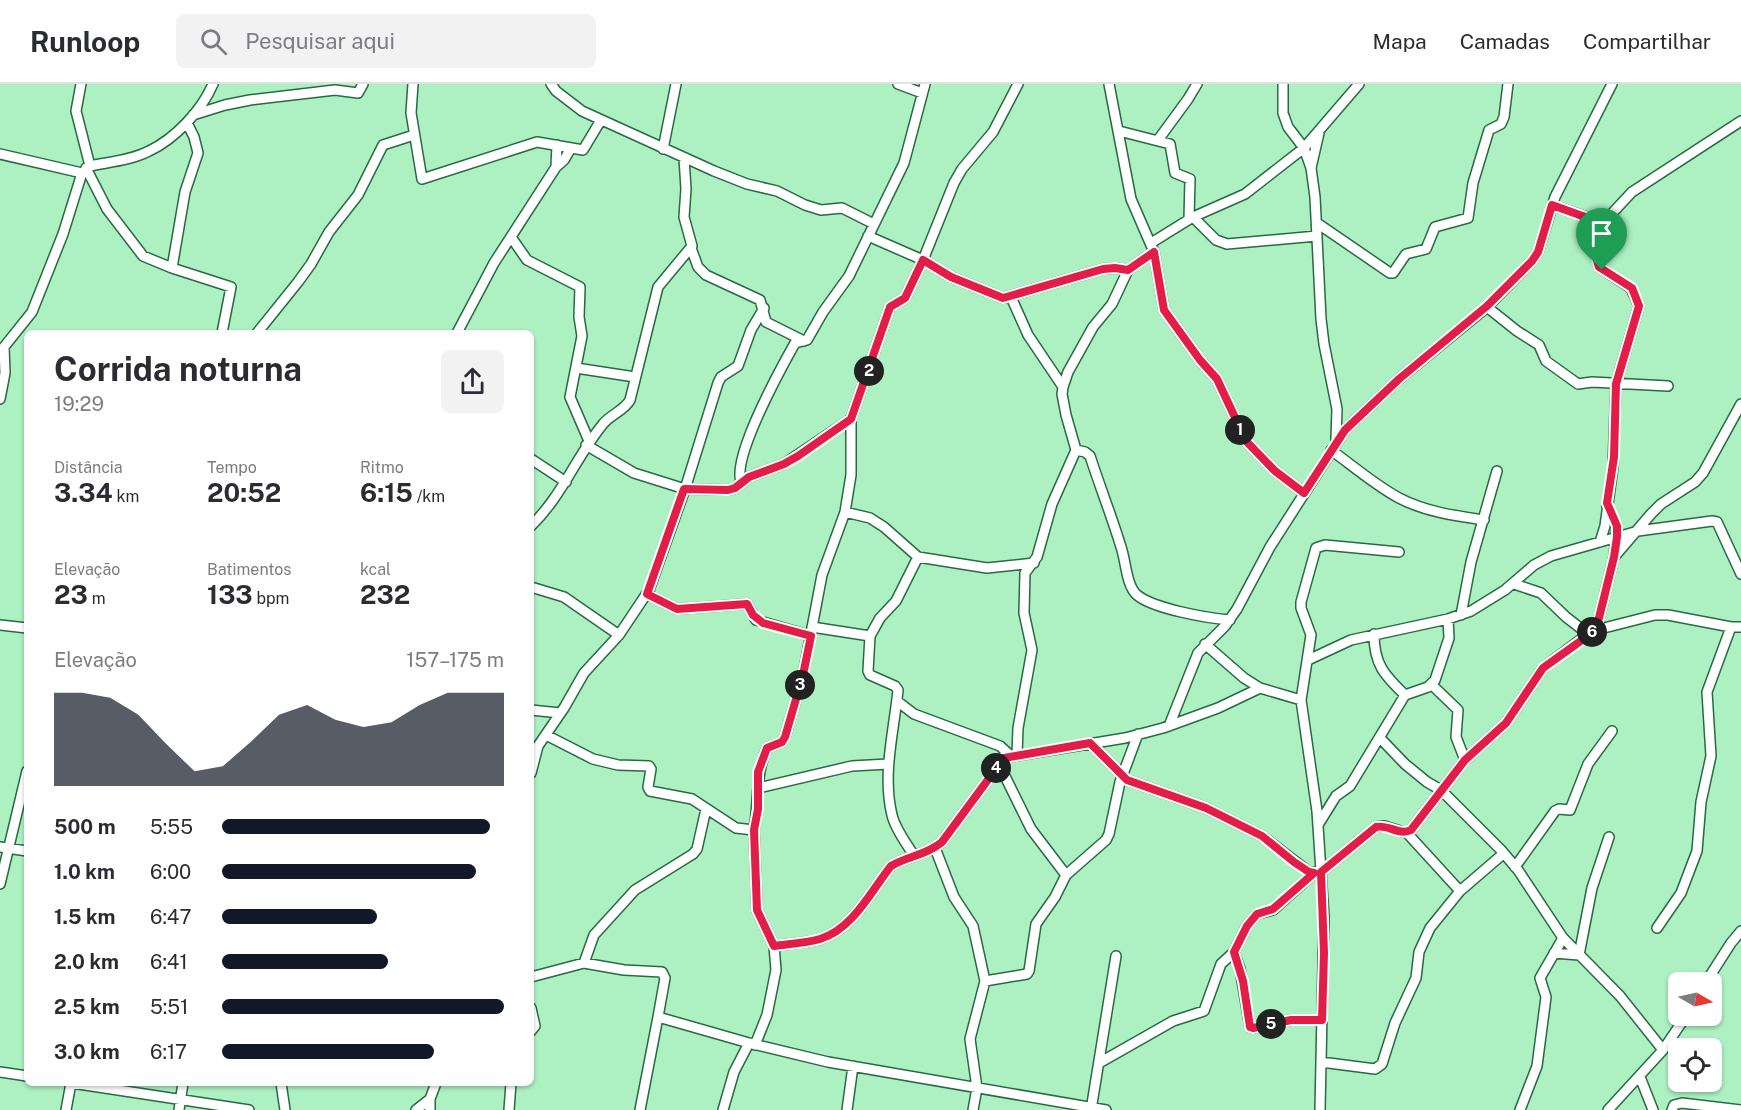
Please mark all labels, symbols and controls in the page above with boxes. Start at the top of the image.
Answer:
search box [176,14,596,68]
text: Runloop [30,25,140,58]
icon: search [197,25,230,58]
text: Pesquisar aqui [245,28,395,54]
text: Mapa [1373,29,1427,54]
text: Camadas [1460,29,1550,54]
text: Compartilhar [1583,29,1711,54]
pin [1576,208,1627,270]
icon: arrive [1585,217,1618,250]
text: Corrida noturna [54,350,302,388]
button: share [441,350,504,413]
pin: 2 [854,356,884,386]
text: 2 [864,361,874,380]
text: 19:29 [54,392,104,416]
pin: 1 [1225,415,1255,445]
text: 1 [1237,420,1243,439]
text: Distância [54,458,123,477]
text: Tempo [207,458,257,477]
text: Ritmo [360,458,404,477]
text: 3.34 [54,477,113,508]
text: 20:52 [207,477,281,508]
text: 6:15 [360,477,413,508]
text: km [113,487,139,506]
text: /km [413,487,445,506]
text: Elevação [54,560,120,579]
text: Batimentos [207,560,291,579]
text: kcal [360,560,391,579]
text: 23 [54,579,88,610]
text: 133 [207,579,253,610]
text: 232 [360,579,410,610]
text: m [88,589,106,608]
text: bpm [253,589,289,608]
pin: 6 [1577,617,1607,647]
text: 6 [1587,622,1597,641]
text: Elevação [54,648,137,672]
text: 157–175 m [406,648,504,672]
pin: 3 [785,670,815,700]
text: 3 [795,675,805,694]
pin: 4 [981,753,1011,783]
text: 4 [991,758,1001,777]
text: 500 m [54,815,116,839]
text: 5:55 [150,815,193,839]
text: 1.0 km [54,860,115,884]
text: 6:00 [150,860,191,884]
text: 1.5 km [54,905,115,929]
text: 6:47 [150,905,191,929]
text: 2.0 km [54,950,119,974]
text: 6:41 [150,950,188,974]
north arrow [1668,972,1722,1026]
map controls [1668,972,1722,1092]
text: 2.5 km [54,995,120,1019]
text: 5:51 [150,995,188,1019]
pin: 5 [1256,1009,1286,1039]
text: 5 [1266,1014,1276,1033]
button: locate [1668,1038,1722,1092]
text: 3.0 km [54,1040,120,1064]
text: 6:17 [150,1040,187,1064]

